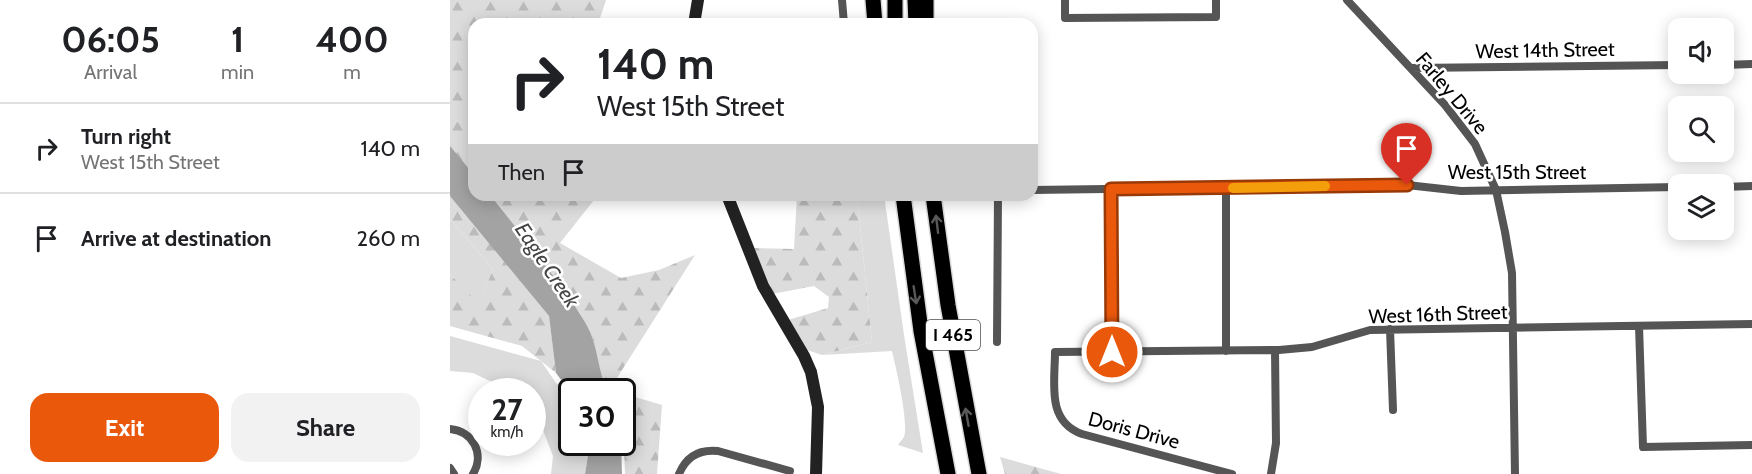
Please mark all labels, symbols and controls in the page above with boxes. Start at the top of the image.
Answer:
text: 06:05 [61,17,160,61]
text: 1 [231,17,244,61]
text: 400 [315,17,389,61]
map controls [1668,18,1734,240]
button: sound [1668,18,1734,84]
street label: West 14th Street [1475,37,1615,63]
text: 140 m [597,38,714,90]
icon: right [498,42,576,120]
street label: Farley Drive [1411,47,1493,139]
text: Arrival [84,60,137,84]
text: min [221,60,254,84]
text: m [343,60,361,84]
text: West 15th Street [597,90,784,123]
button: search [1668,96,1734,162]
text: Turn right [81,123,171,150]
pin [1381,123,1432,185]
icon: right [30,132,63,165]
icon: arrive [1390,132,1423,165]
text: 140 m [361,135,420,162]
text: West 15th Street [81,150,220,174]
icon: arrive [557,156,590,189]
text: Then [498,159,545,186]
street label: West 15th Street [1448,160,1587,184]
button: layers [1668,174,1734,240]
one-way arrow [931,215,942,234]
water label: Eagle Creek [510,218,585,313]
icon: arrive [30,222,63,255]
text: Arrive at destination [81,225,271,252]
text: 260 m [356,225,420,252]
one-way arrow [910,284,921,304]
street label: West 16th Street [1368,300,1508,328]
road number: I 465 [926,320,980,350]
position arrow [1080,320,1144,384]
speed limit sign: 30 [558,378,636,456]
text: 27 [491,391,523,428]
button: Exit [30,393,219,462]
button: Share [231,393,420,462]
street label: Doris Drive [1086,406,1182,454]
one-way arrow [961,407,972,427]
text: km/h [491,423,523,441]

